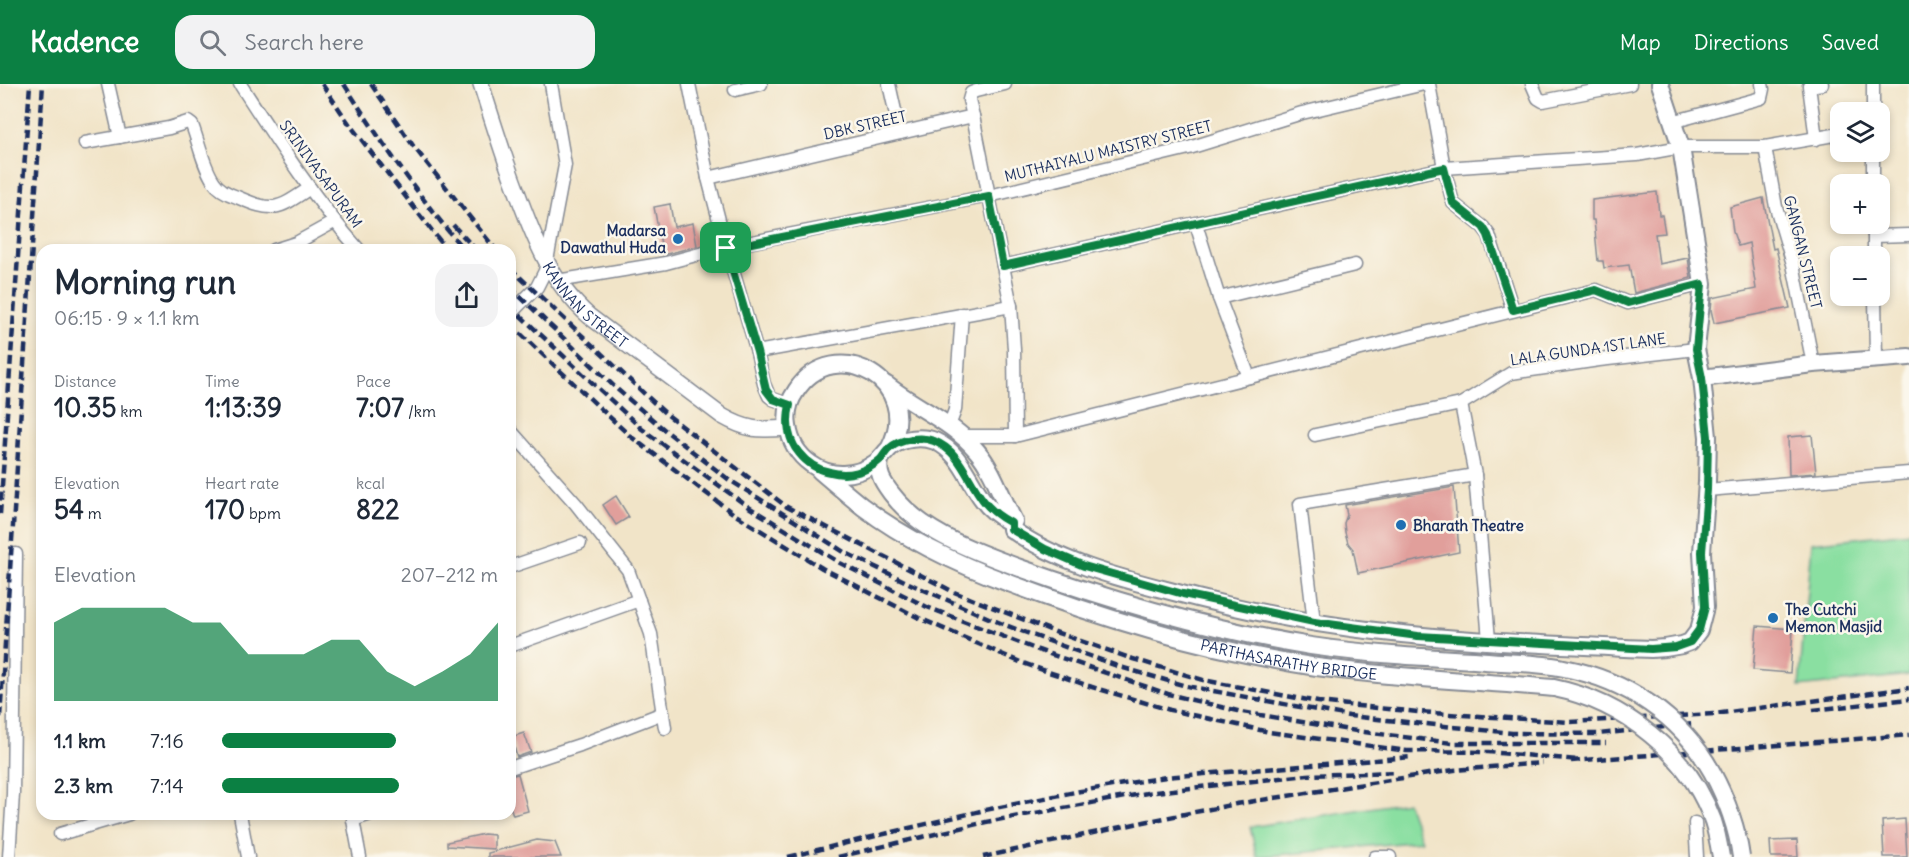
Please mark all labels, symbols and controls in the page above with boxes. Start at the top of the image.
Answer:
search box [175,15,595,69]
text: Kadence [30,24,139,60]
icon: search [196,26,229,59]
text: Search here [244,28,364,56]
text: Map [1620,29,1661,56]
text: Directions [1694,29,1788,56]
text: Saved [1821,29,1879,56]
map controls [1830,102,1890,306]
button: layers [1830,102,1890,162]
street label: DBK STREET [822,106,908,144]
street label: SRINIVASAPURAM [276,116,366,232]
street label: MUTHAIYALU MAISTRY STREET [1002,116,1214,186]
button: + [1830,174,1890,234]
street label: GANGAN STREET [1780,193,1826,311]
place label: Madarsa Dawathul Huda [560,221,666,257]
pin [700,222,751,273]
icon: arrive [709,231,742,264]
marker: Madarsa Dawathul Huda [671,232,685,246]
button: − [1830,246,1890,306]
street label: KANNAN STREET [539,258,632,352]
text: Morning run [54,261,236,303]
button: share [435,264,498,327]
text: 06:15 · 9 × 1.1 km [54,305,199,330]
street label: LALA GUNDA 1ST LANE [1509,329,1667,369]
text: Distance [54,371,116,391]
text: Time [205,371,240,391]
text: Pace [356,371,391,391]
text: 10.35 [54,391,117,424]
text: 1:13:39 [205,391,282,424]
text: 7:07 [356,391,404,424]
text: km [117,401,143,421]
text: /km [404,401,436,421]
text: Elevation [54,473,120,493]
text: Heart rate [205,473,279,493]
text: kcal [356,473,385,493]
text: 54 [54,493,84,526]
text: 170 [205,493,245,526]
text: 822 [356,493,399,526]
text: m [84,503,102,523]
text: bpm [245,503,281,523]
place label: Bharath Theatre [1413,516,1524,535]
marker: Bharath Theatre [1394,518,1408,532]
text: Elevation [54,562,136,587]
text: 207–212 m [401,562,498,587]
place label: The Cutchi Memon Masjid [1785,600,1882,636]
marker: The Cutchi Memon Masjid [1766,611,1780,625]
street label: PARTHASARATHY BRIDGE [1199,634,1378,684]
text: 1.1 km [54,728,106,753]
text: 7:16 [150,728,184,753]
text: 2.3 km [54,773,113,798]
text: 7:14 [150,773,184,798]

